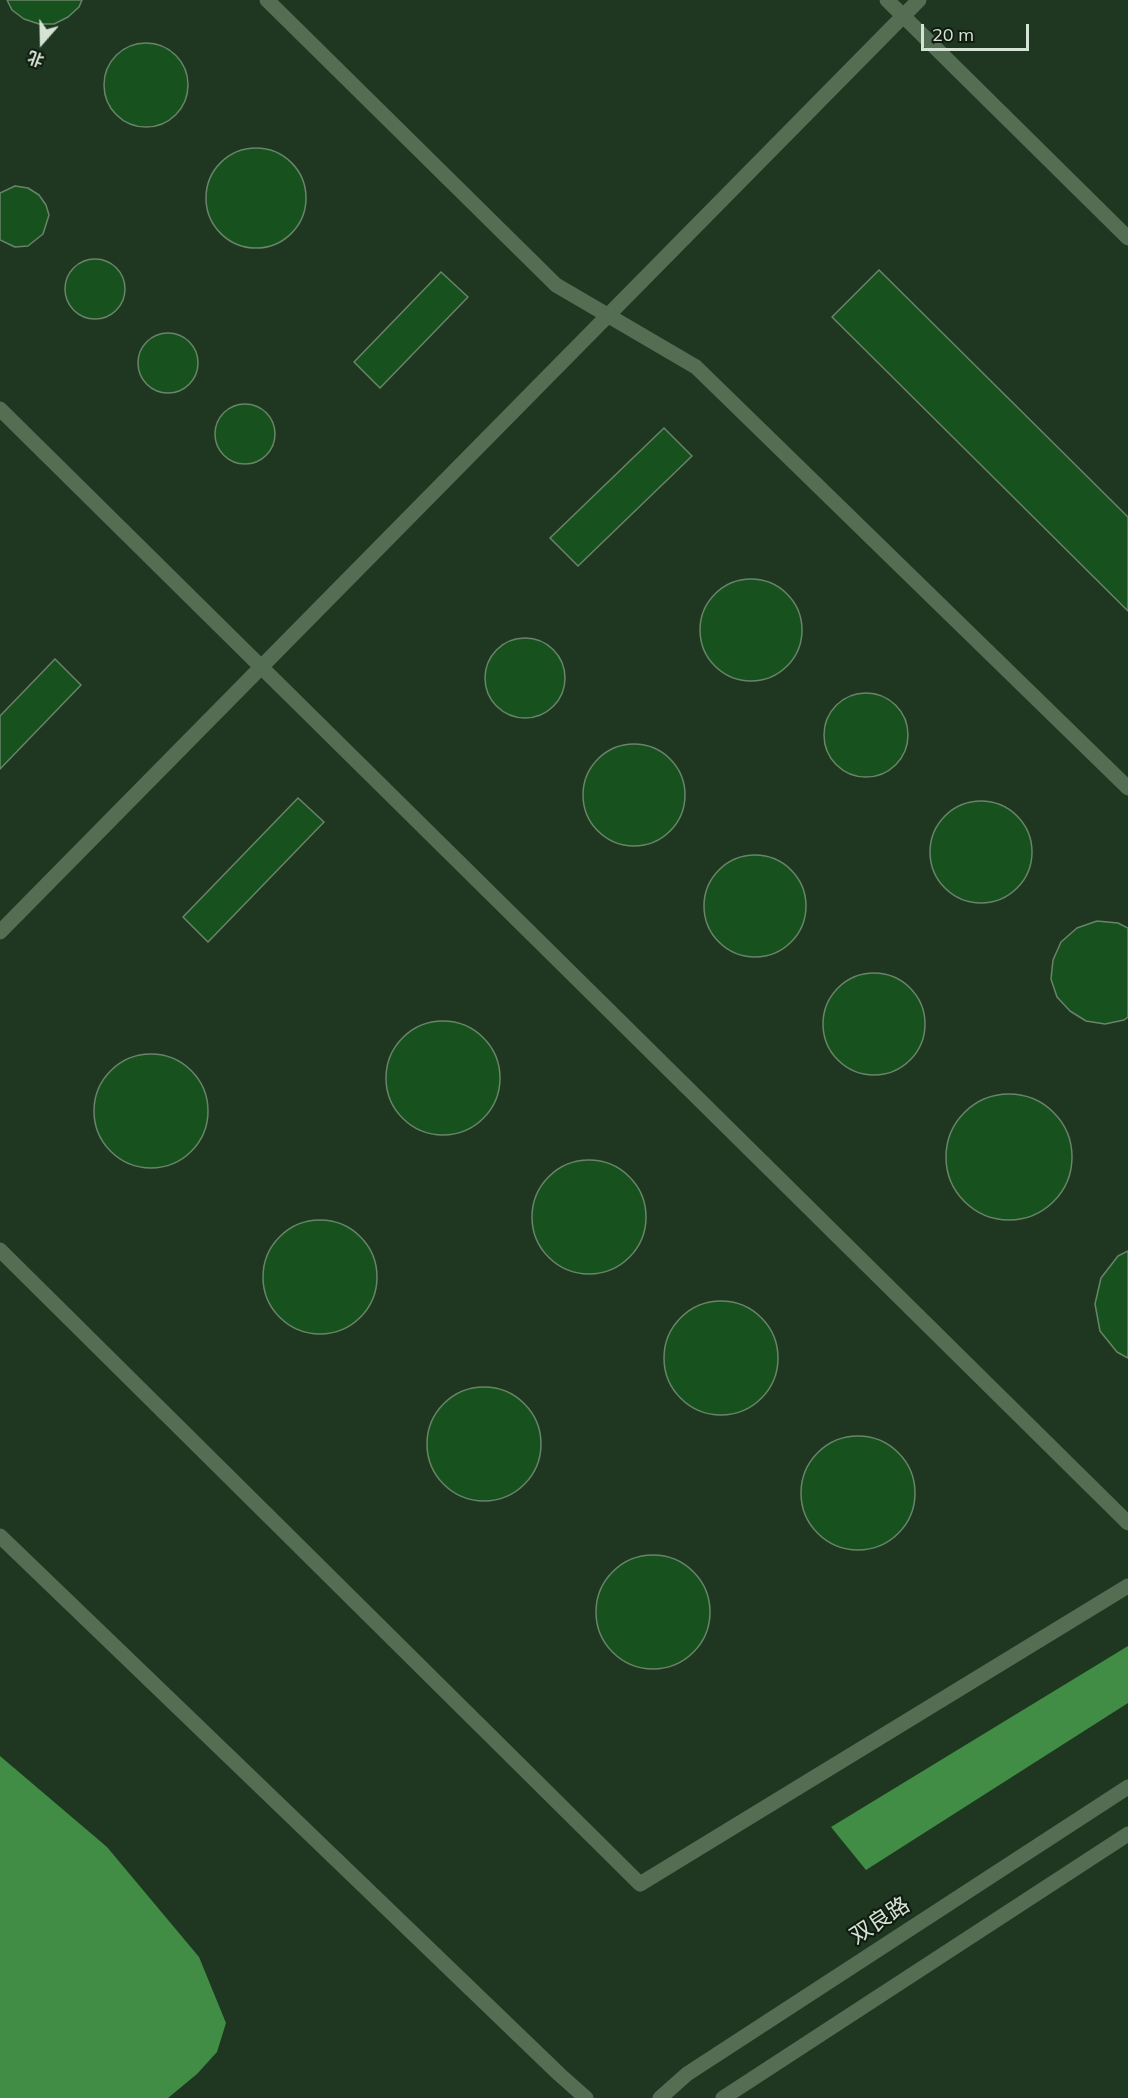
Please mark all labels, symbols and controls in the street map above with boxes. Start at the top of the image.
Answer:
north arrow [12,12,72,72]
scale bar [924,12,1032,50]
text: 20 m [932,23,974,46]
text: 北 [25,47,47,71]
street label: 双良路 [845,1892,915,1950]

